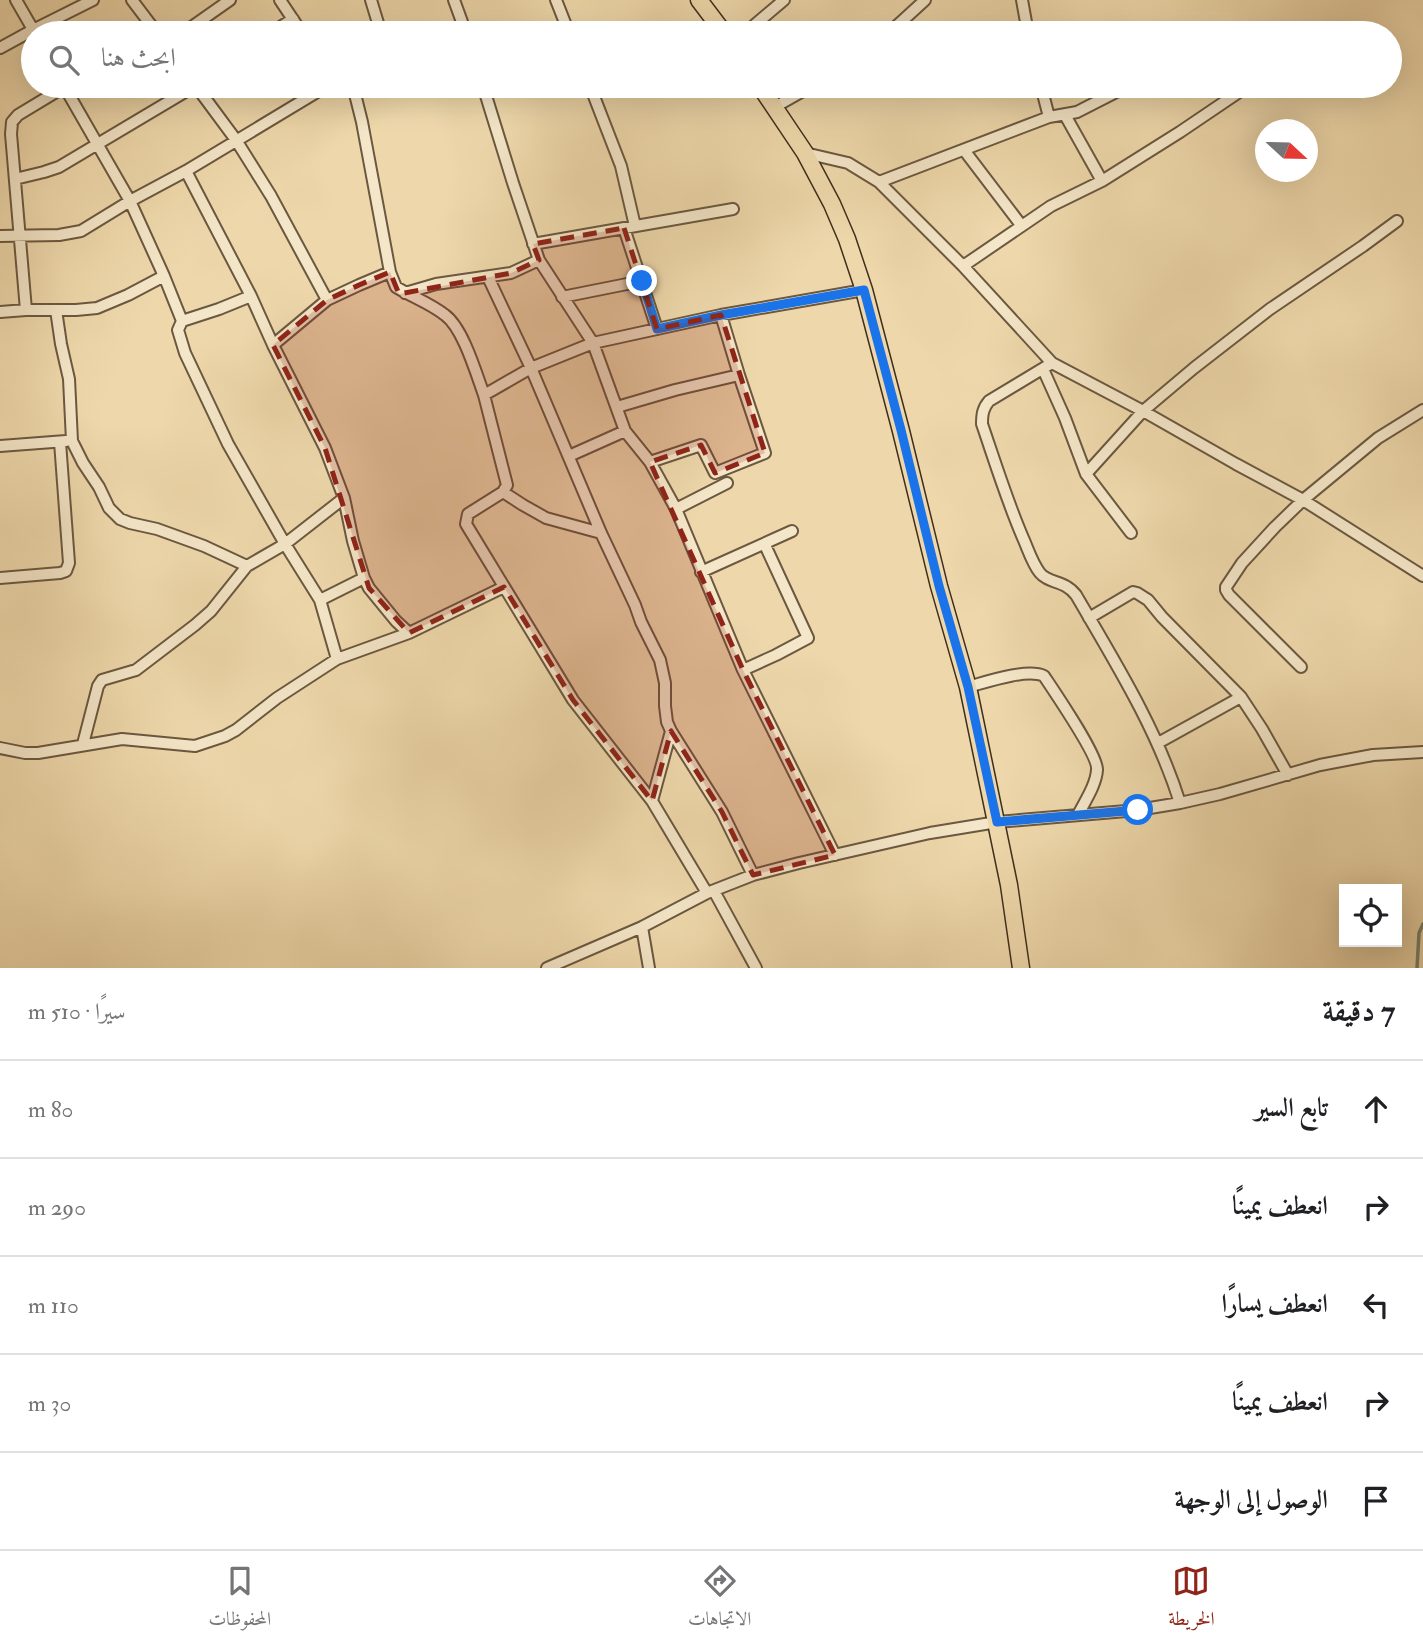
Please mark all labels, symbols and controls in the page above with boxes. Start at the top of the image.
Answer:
search box [21,21,1402,98]
icon: search [45,41,83,79]
text: ابحث هنا [101,42,176,74]
north arrow [1255,119,1318,182]
route end [626,265,657,296]
route start [1122,794,1153,825]
map controls [1339,884,1402,947]
button: locate [1339,884,1402,947]
text: 7 دقيقة [1323,993,1395,1030]
text: سيرًا · 510 m [28,997,126,1026]
icon: ahead [1357,1090,1395,1128]
text: تابع السير [1255,1092,1328,1124]
text: 80 m [28,1095,73,1124]
icon: right [1357,1188,1395,1226]
text: انعطف يمينًا [1232,1190,1328,1222]
text: 290 m [28,1193,86,1222]
icon: left [1357,1286,1395,1324]
text: انعطف يسارًا [1222,1288,1328,1320]
text: 110 m [28,1291,79,1320]
icon: right [1357,1384,1395,1422]
text: انعطف يمينًا [1232,1386,1328,1418]
text: 30 m [28,1389,71,1418]
icon: arrive [1357,1482,1395,1520]
text: الوصول إلى الوجهة [1175,1484,1328,1516]
tab: المحفوظات [208,1562,271,1637]
tab: الاتجاهات [688,1562,751,1637]
tab: الخريطة [1168,1562,1215,1637]

